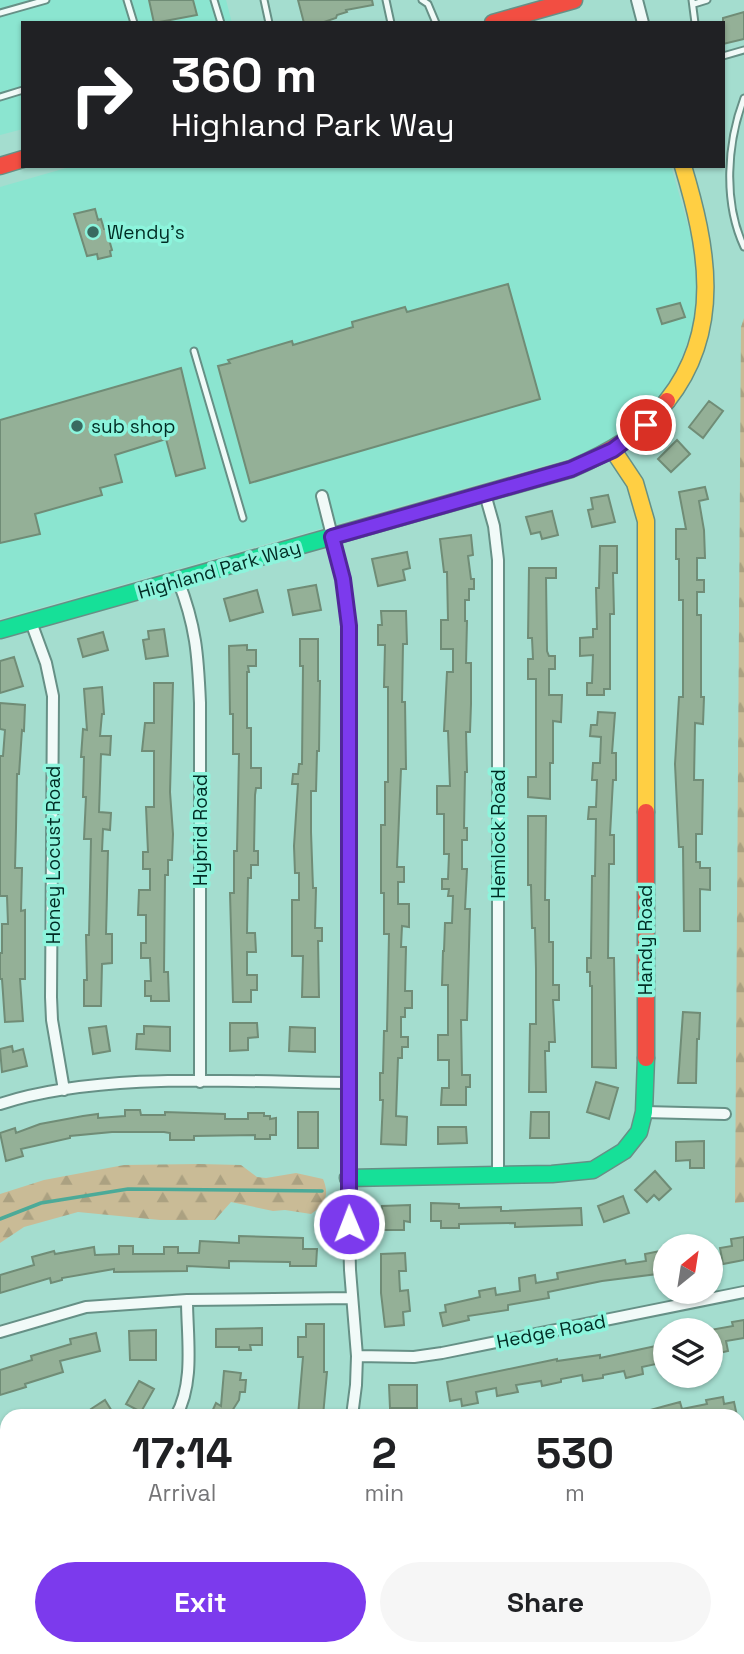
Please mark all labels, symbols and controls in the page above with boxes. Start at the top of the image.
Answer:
text: 360 m [171,44,317,106]
icon: right [56,49,147,140]
text: Highland Park Way [171,105,454,145]
place label: Wendy's [107,220,185,245]
marker: Wendy's [85,224,101,240]
pin [616,395,676,455]
icon: arrive [627,406,665,444]
place label: sub shop [91,414,175,439]
marker: sub shop [69,418,85,434]
street label: Highland Park Way [135,534,303,605]
street label: Honey Locust Road [41,766,66,944]
street label: Hemlock Road [486,769,511,899]
street label: Hybrid Road [188,774,213,886]
street label: Handy Road [633,885,658,995]
position arrow [312,1187,386,1261]
north arrow [653,1234,723,1304]
map controls [653,1234,723,1388]
street label: Hedge Road [494,1309,608,1354]
button: layers [653,1318,723,1388]
text: 17:14 [132,1427,232,1480]
text: 2 [372,1427,397,1480]
text: 530 [536,1427,614,1480]
text: Arrival [148,1478,216,1508]
text: min [365,1478,404,1508]
text: m [565,1478,585,1508]
button: Exit [35,1562,366,1642]
button: Share [380,1562,711,1642]

